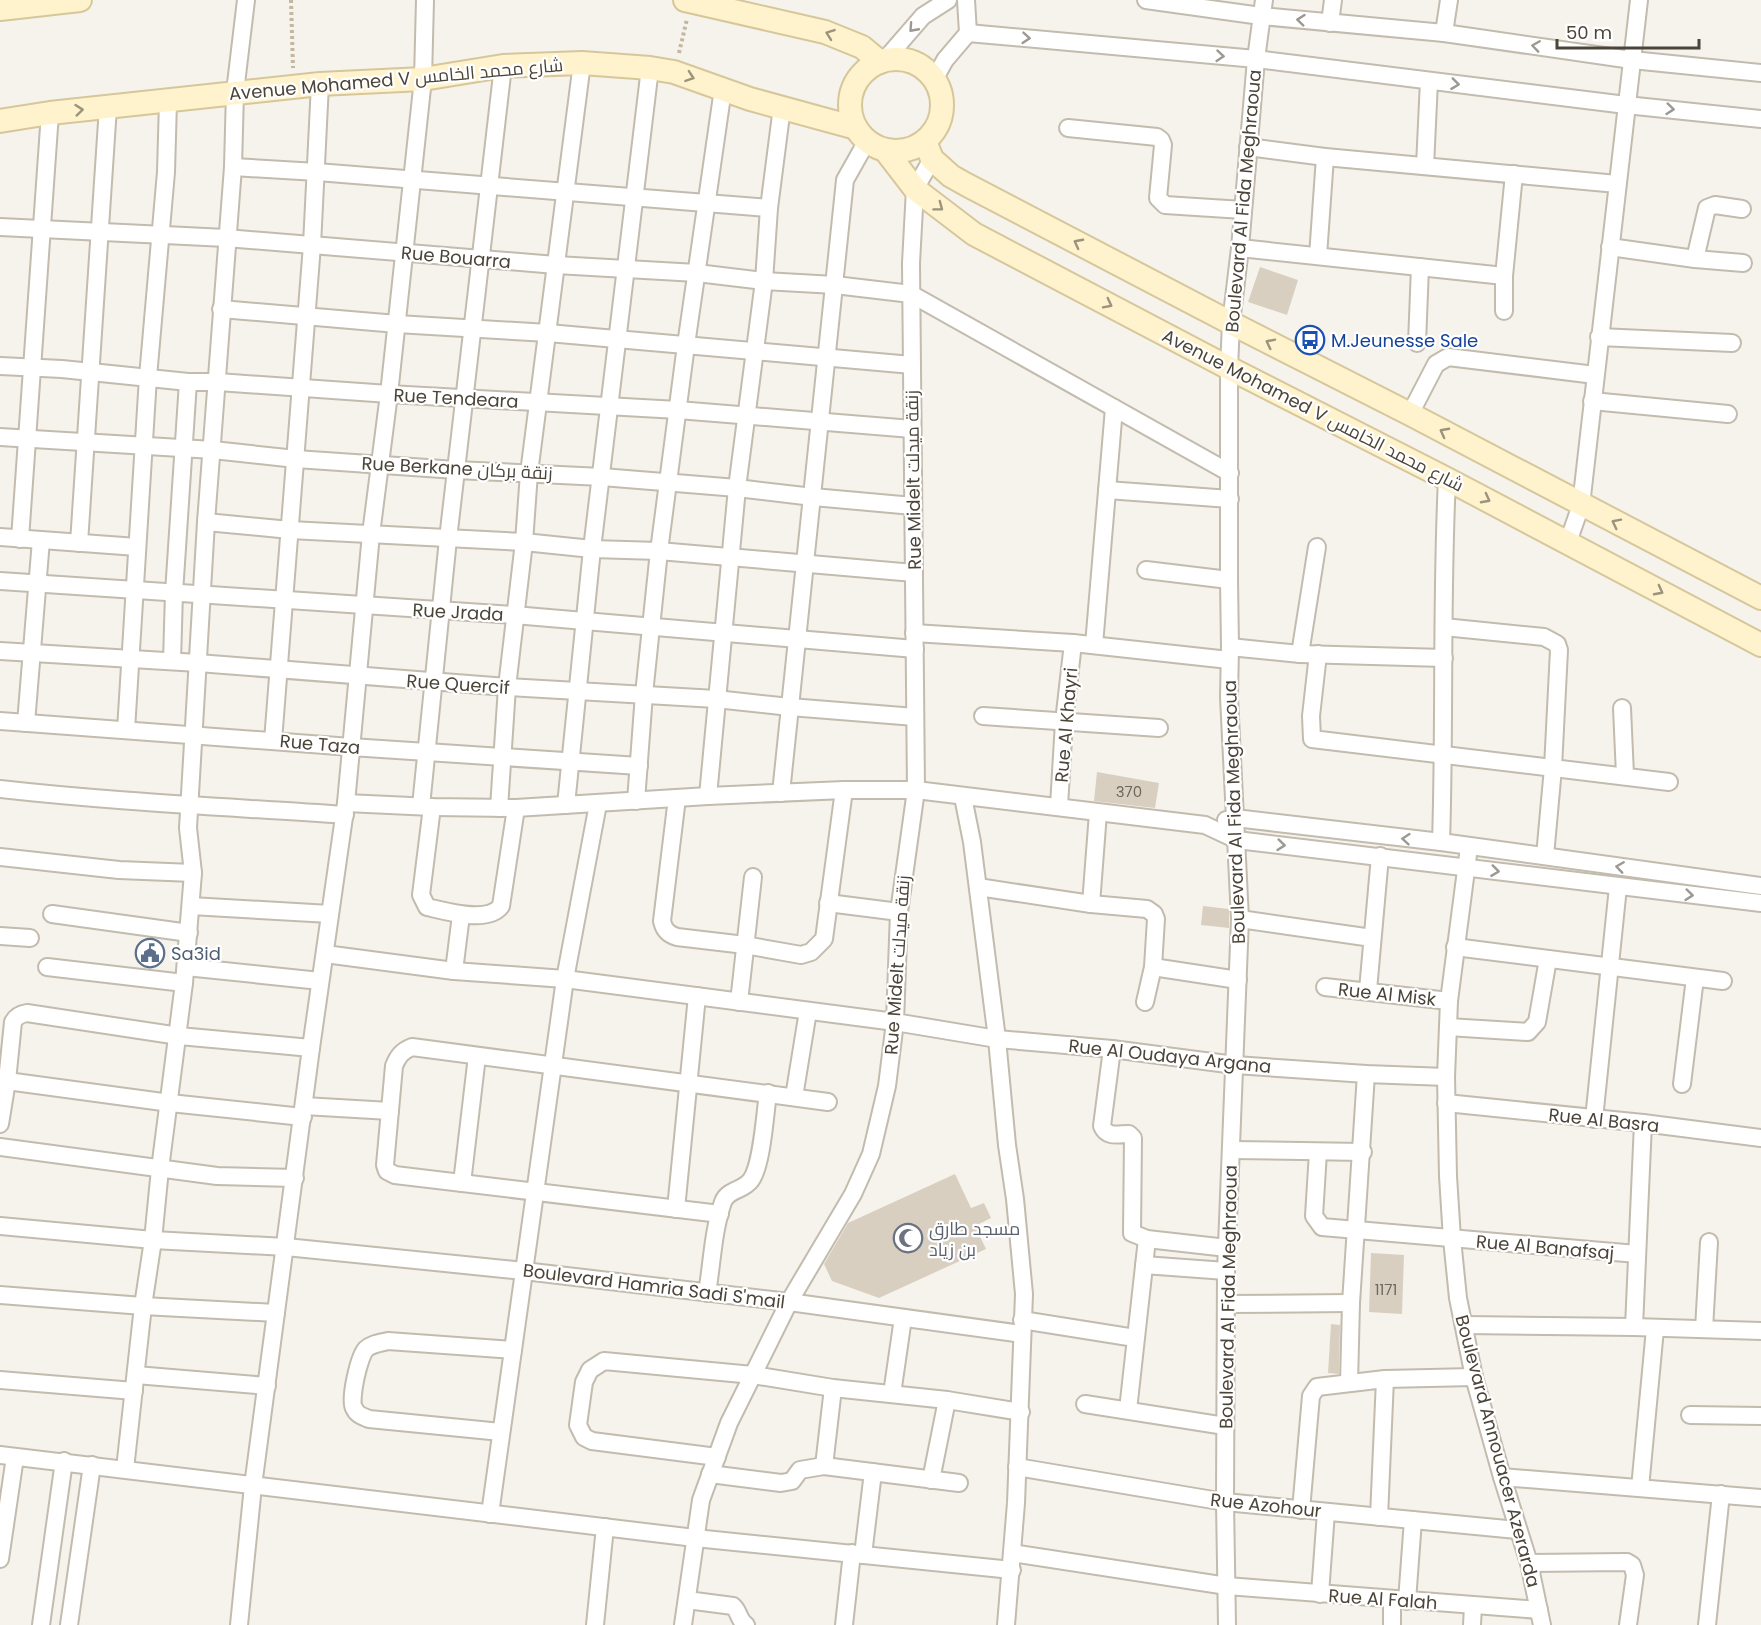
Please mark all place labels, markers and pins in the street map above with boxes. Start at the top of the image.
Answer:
bus stop icon: M.Jeunesse Sale [1294,324,1326,356]
place label: M.Jeunesse Sale [1331,328,1478,353]
public building icon: Sa3id [134,937,166,969]
place label: Sa3id [171,941,221,966]
place label: مسجد طارق بن زياد [929,1216,1020,1262]
mosque icon: مسجد طارق بن زياد [892,1222,924,1254]

